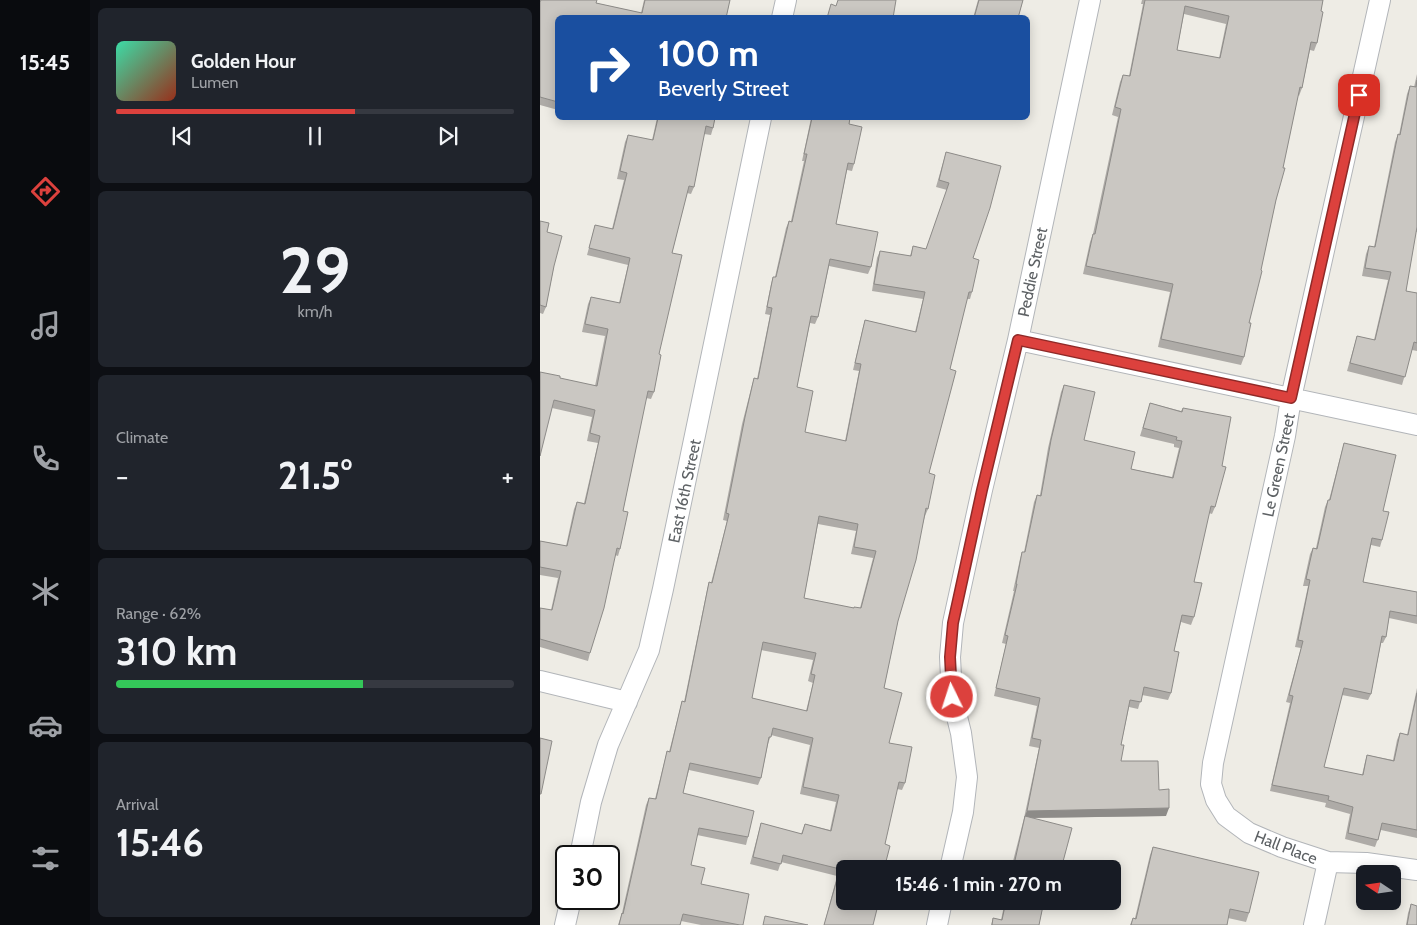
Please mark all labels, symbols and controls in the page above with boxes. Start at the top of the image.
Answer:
text: 100 m [658,32,759,75]
icon: right [575,35,640,100]
text: 15:45 [20,49,70,76]
text: Golden Hour [191,50,296,73]
text: Lumen [191,73,238,92]
pin [1338,74,1380,116]
text: Beverly Street [658,75,789,102]
icon: arrive [1345,81,1373,109]
icon: previous [168,122,196,150]
icon: pause [301,122,329,150]
icon: next [434,122,462,150]
icon: directions [28,174,63,209]
street label: Peddie Street [1014,225,1051,319]
text: 29 [280,230,350,309]
text: km/h [297,302,333,321]
icon: music [28,308,63,343]
street label: Le Green Street [1258,411,1299,519]
text: Climate [116,428,168,447]
street label: East 16th Street [664,437,705,545]
icon: phone [28,441,63,476]
text: 21.5° [278,452,352,499]
text: − [116,459,128,493]
text: + [502,459,514,493]
icon: climate [28,574,63,609]
text: Range · 62% [116,604,201,623]
text: 310 km [116,628,237,675]
position arrow [925,670,977,722]
icon: car [28,708,63,743]
text: Arrival [116,795,159,814]
text: 15:46 [116,819,204,866]
street label: Hall Place [1252,827,1320,868]
icon: filters [28,841,63,876]
speed limit sign: 30 [555,845,620,910]
north arrow [1356,865,1401,910]
map controls [1356,865,1401,910]
text: 15:46 · 1 min · 270 m [895,873,1062,896]

